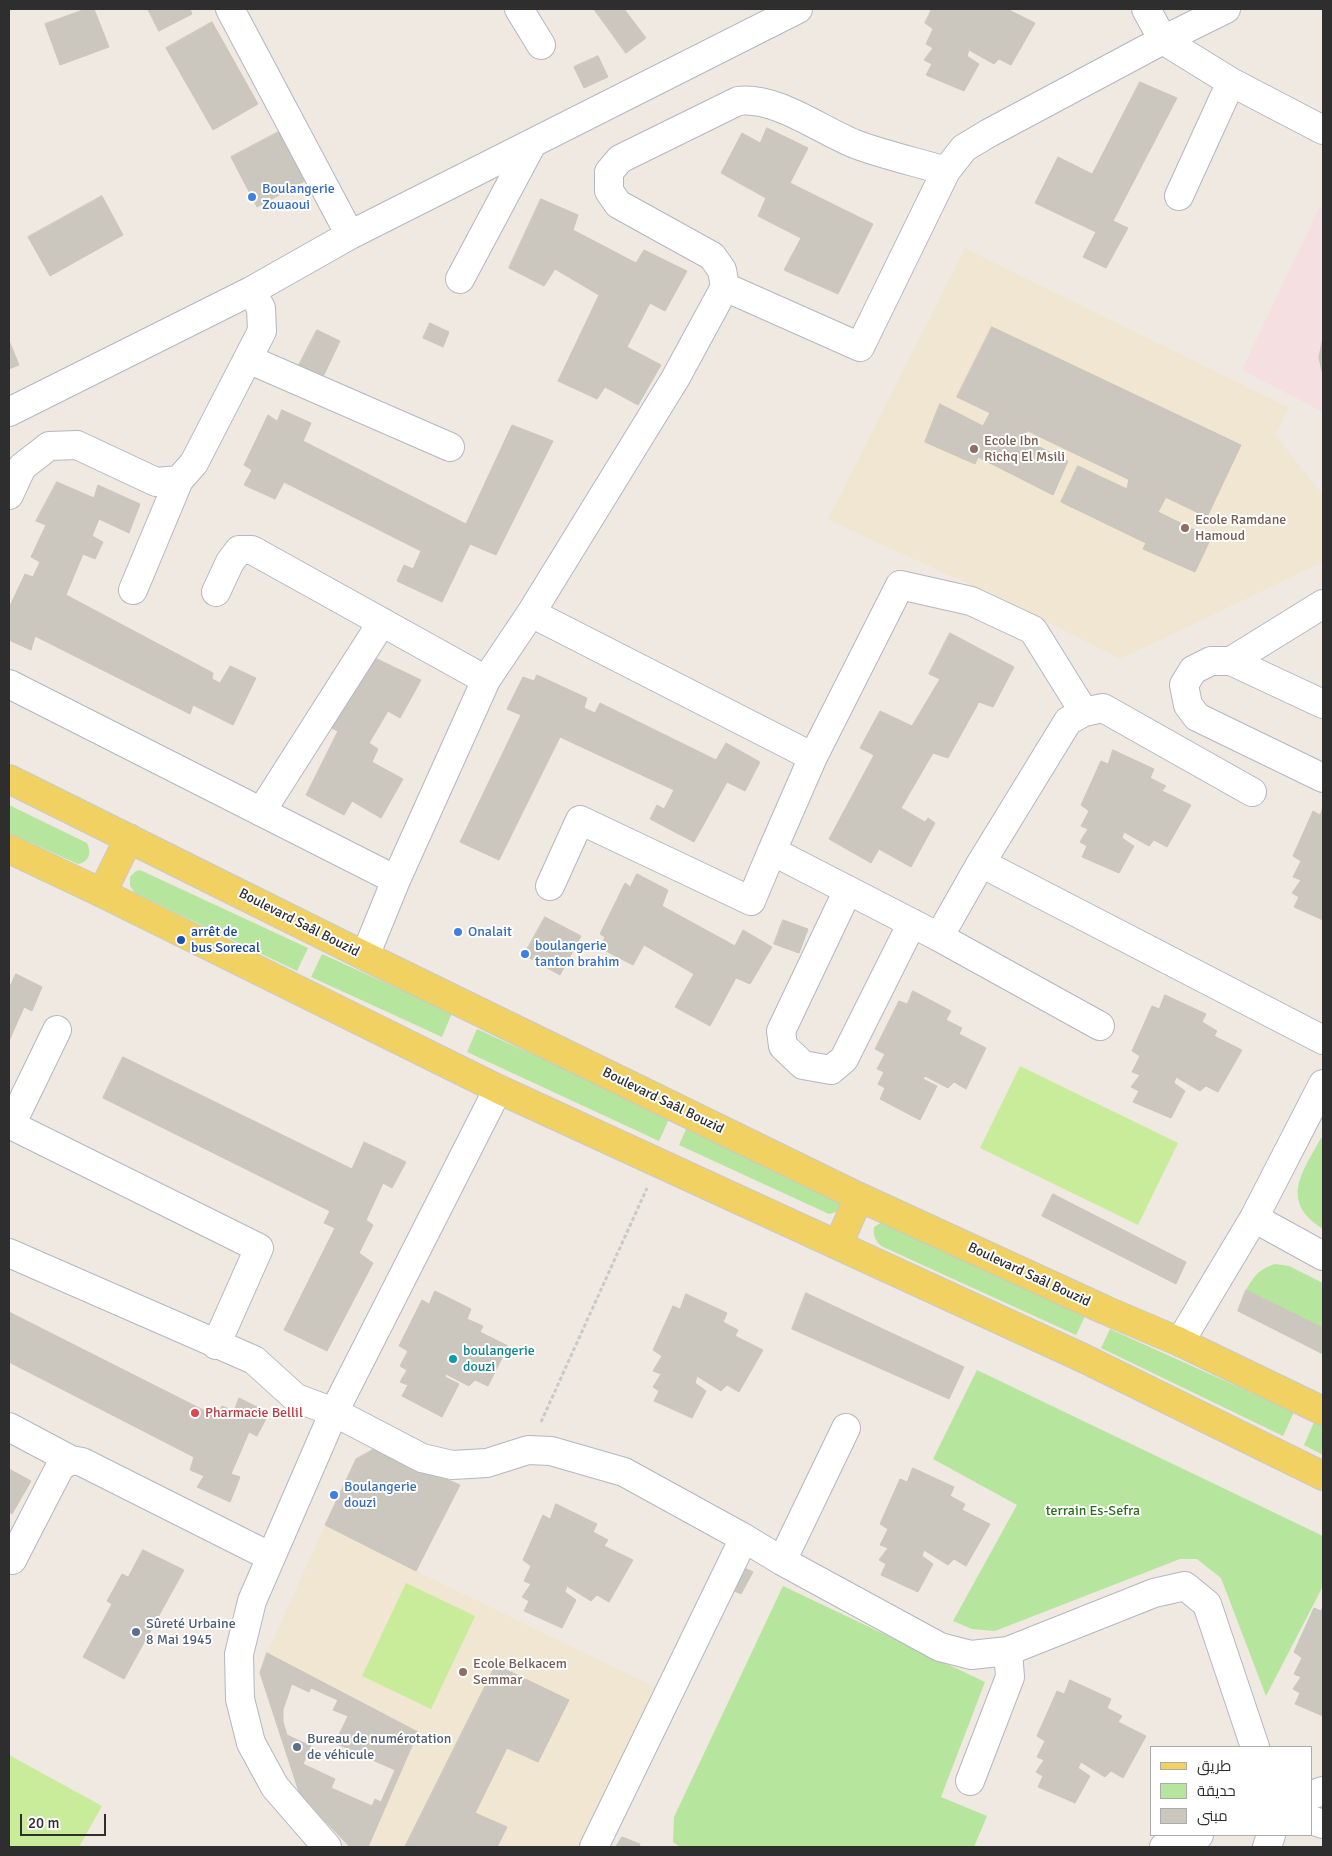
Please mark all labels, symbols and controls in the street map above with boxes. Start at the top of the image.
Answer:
place label: Boulangerie Zouaoui [262,181,335,213]
marker: Boulangerie Zouaoui [246,191,258,203]
place label: Ecole Ibn Richq El Msili [984,433,1065,466]
marker: Ecole Ibn Richq El Msili [968,443,980,455]
place label: Ecole Ramdane Hamoud [1195,512,1286,544]
marker: Ecole Ramdane Hamoud [1179,522,1191,534]
street label: Boulevard Saâl Bouzid [236,885,362,961]
place label: arrêt de bus Sorecal [191,924,260,956]
place label: Onalait [468,924,512,940]
marker: Onalait [452,926,464,938]
marker: arrêt de bus Sorecal [175,934,187,946]
place label: boulangerie tanton brahim [535,938,620,970]
marker: boulangerie tanton brahim [519,948,531,960]
street label: Boulevard Saâl Bouzid [599,1064,727,1138]
street label: Boulevard Saâl Bouzid [965,1239,1093,1311]
place label: boulangerie douzi [463,1343,535,1375]
marker: boulangerie douzi [447,1353,459,1365]
place label: Pharmacie Bellil [205,1405,303,1421]
marker: Pharmacie Bellil [189,1407,201,1419]
place label: Boulangerie douzi [344,1479,417,1511]
marker: Boulangerie douzi [328,1489,340,1501]
park label: terrain Es-Sefra [1046,1503,1140,1519]
place label: Sûreté Urbaine 8 Mai 1945 [146,1616,236,1648]
marker: Sûreté Urbaine 8 Mai 1945 [130,1626,142,1638]
place label: Ecole Belkacem Semmar [473,1656,567,1688]
marker: Ecole Belkacem Semmar [457,1666,469,1678]
place label: Bureau de numérotation de véhicule [307,1731,451,1764]
marker: Bureau de numérotation de véhicule [291,1741,303,1753]
legend [1150,1746,1312,1836]
text: طريق [1197,1757,1231,1775]
text: حديقة [1197,1782,1236,1800]
scale bar [22,1804,109,1836]
text: مبنى [1197,1807,1228,1825]
text: 20 m [28,1814,59,1832]

